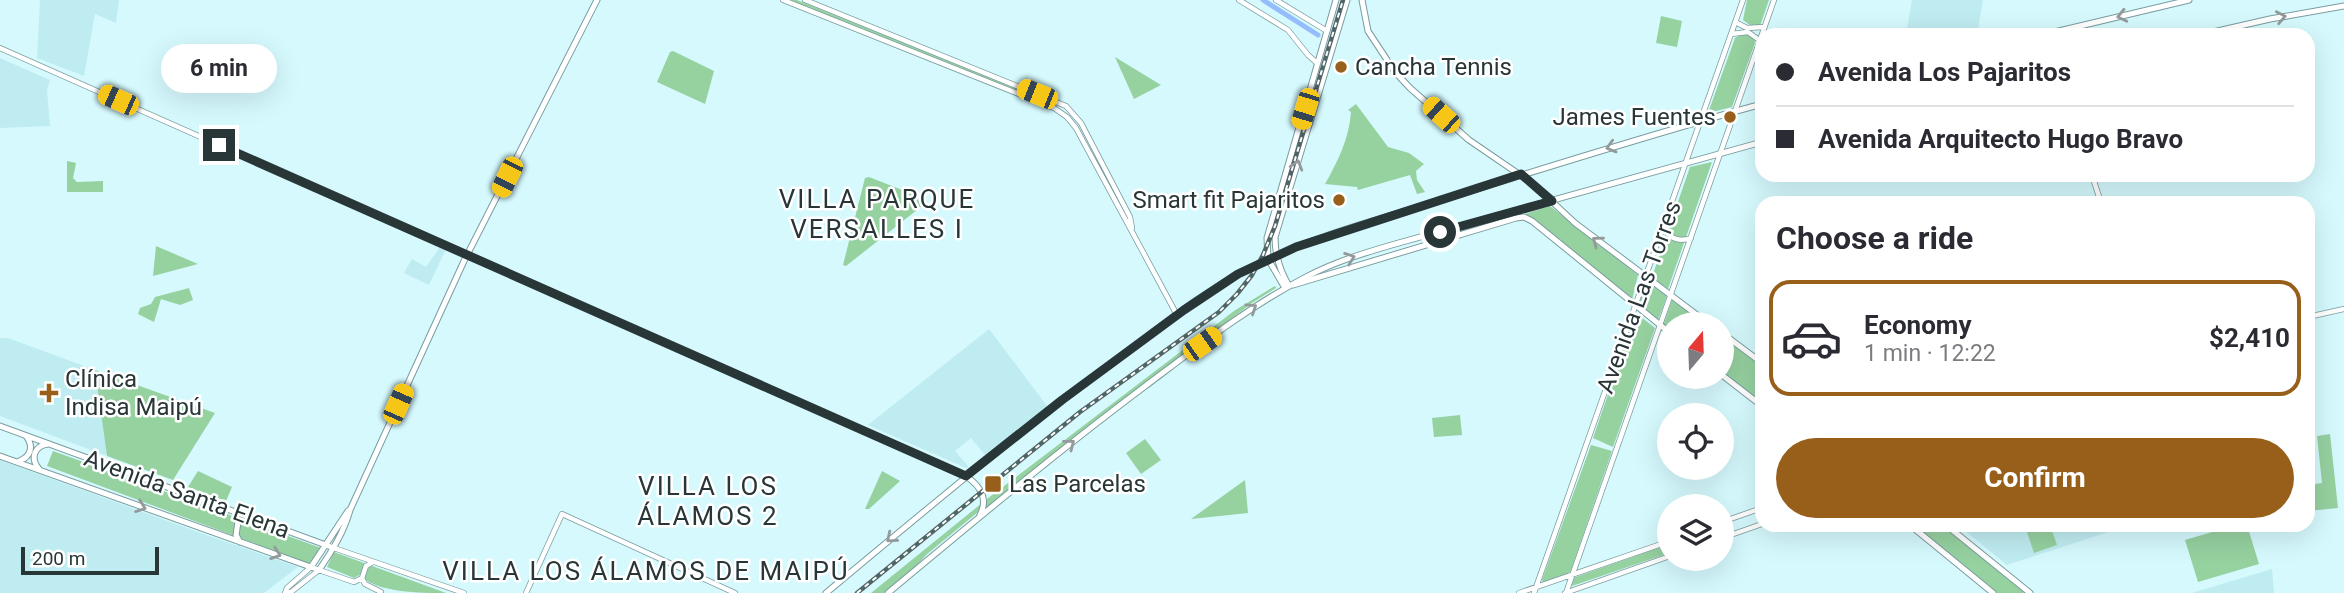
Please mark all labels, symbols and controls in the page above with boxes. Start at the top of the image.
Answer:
one-way arrow [2116,8,2128,22]
one-way arrow [2275,10,2287,25]
callout: 6 min [161,44,277,92]
place label: Cancha Tennis [1355,53,1512,81]
text: 6 min [190,55,248,82]
text: Avenida Los Pajaritos [1818,57,2071,87]
marker: Cancha Tennis [1333,59,1349,75]
car [1014,76,1061,112]
car [95,82,142,118]
car [1289,86,1322,132]
car [1419,93,1464,137]
place label: James Fuentes [1552,103,1716,131]
marker: James Fuentes [1722,109,1738,125]
text: Avenida Arquitecto Hugo Bravo [1818,124,2183,154]
route end [203,129,235,161]
one-way arrow [1605,139,1617,154]
car [489,154,526,200]
one-way arrow [1289,160,1304,172]
district label: VILLA PARQUE VERSALLES I [779,184,975,244]
place label: Smart fit Pajaritos [1132,186,1325,214]
marker: Smart fit Pajaritos [1331,192,1347,208]
street label: Avenida Las Torres [1591,197,1687,397]
route start [1424,216,1456,248]
text: Choose a ride [1776,219,1973,257]
one-way arrow [1592,236,1605,249]
one-way arrow [1344,252,1356,266]
one-way arrow [1245,304,1258,317]
icon: car [1780,307,1843,370]
text: Economy [1864,310,1971,340]
north arrow [1657,312,1734,388]
map controls [1657,312,1734,571]
car [1179,323,1226,365]
text: $2,410 [2209,323,2290,353]
text: 1 min · 12:22 [1864,340,1996,367]
place label: Clínica Indisa Maipú [65,365,202,421]
car [380,381,417,427]
marker: Clínica Indisa Maipú [39,383,59,403]
button: locate [1657,403,1734,480]
button: Confirm [1776,438,2294,518]
one-way arrow [1063,440,1075,453]
street label: Avenida Santa Elena [80,444,294,544]
place label: Las Parcelas [1009,470,1146,498]
district label: VILLA LOS ÁLAMOS 2 [637,471,779,531]
marker: Las Parcelas [983,474,1003,494]
button: layers [1657,494,1734,571]
one-way arrow [135,499,147,513]
one-way arrow [887,530,900,542]
scale bar [21,544,159,576]
one-way arrow [269,546,281,560]
text: 200 m [32,547,85,570]
district label: VILLA LOS ÁLAMOS DE MAIPÚ [442,556,850,586]

